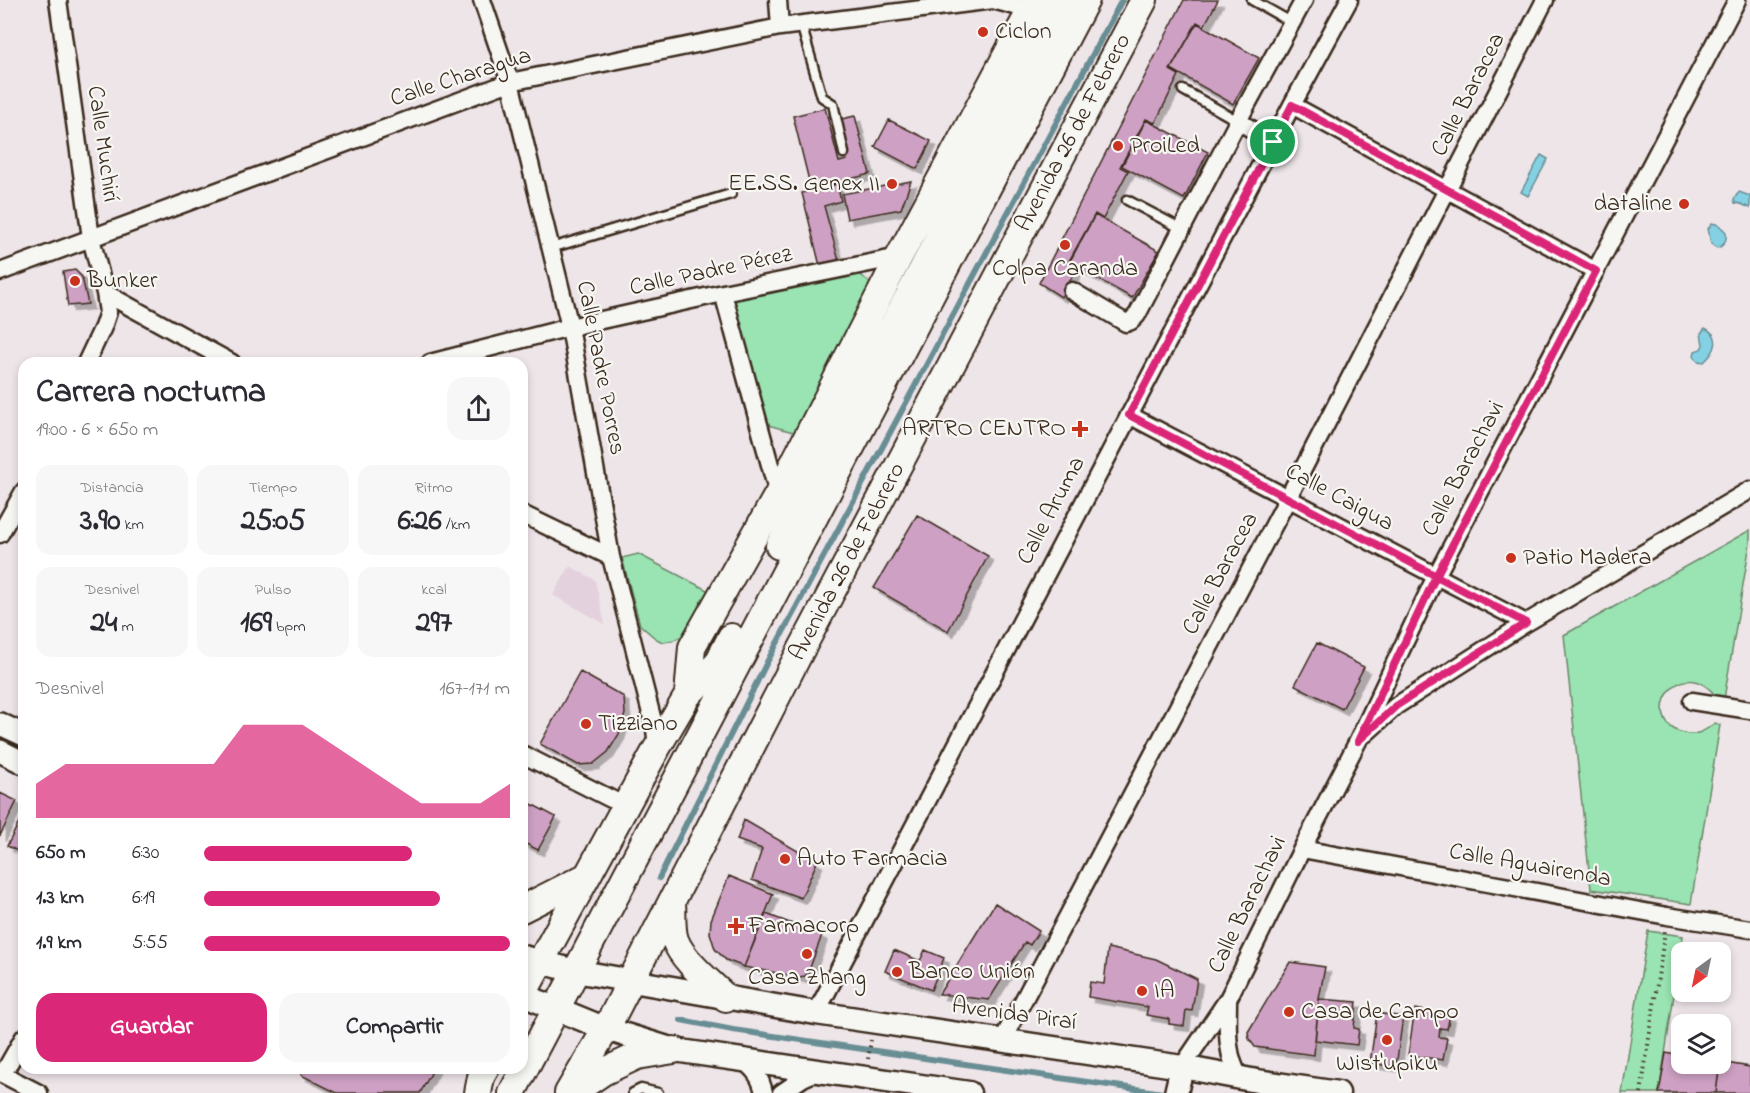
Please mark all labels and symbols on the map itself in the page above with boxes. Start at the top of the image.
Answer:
place label: Ciclon [995,15,1052,50]
marker: Ciclon [976,25,990,39]
street label: Calle Baracea [1423,27,1515,163]
street label: Avenida 26 de Febrero [1007,28,1141,238]
street label: Calle Charagua [386,39,536,117]
street label: Calle Muchirí [77,83,127,205]
pin [1247,116,1298,167]
place label: ProiLed [1130,129,1200,164]
marker: ProiLed [1111,139,1125,153]
place label: EE.SS. Genex II [728,167,880,202]
marker: EE.SS. Genex II [885,177,899,191]
place label: dataline [1594,187,1672,222]
marker: dataline [1677,197,1691,211]
street label: Calle Padre Pérez [626,237,796,306]
marker: Colpa Caranda [1058,238,1072,252]
place label: Colpa Caranda [992,252,1138,287]
place label: Bunker [86,264,158,299]
marker: Bunker [68,274,82,288]
street label: Calle Padre Porres [566,278,634,458]
street label: Calle Barachavi [1414,395,1514,543]
place label: ARTRO CENTRO [902,412,1066,447]
marker: ARTRO CENTRO [1071,420,1089,438]
street label: Calle Aruma [1009,451,1095,571]
street label: Calle Caigua [1278,455,1400,541]
street label: Avenida 26 de Febrero [781,457,915,667]
street label: Calle Baracea [1174,506,1268,642]
place label: Patio Madera [1523,541,1651,576]
marker: Patio Madera [1504,551,1518,565]
place label: Tizziano [598,707,678,742]
marker: Tizziano [579,717,593,731]
street label: Calle Barachavi [1200,830,1296,980]
street label: Calle Aguairenda [1446,835,1614,897]
place label: Auto Farmacia [797,842,947,877]
marker: Auto Farmacia [778,852,792,866]
place label: Farmacorp [747,909,859,944]
marker: Farmacorp [729,919,743,933]
north arrow [1671,942,1731,1002]
marker: Casa Zhang [800,947,814,961]
place label: Banco Unión [908,955,1035,990]
place label: Casa Zhang [748,961,866,996]
marker: Banco Unión [890,965,904,979]
place label: IA [1154,974,1174,1009]
marker: IA [1135,984,1149,998]
street label: Avenida Piraí [949,989,1079,1041]
place label: Casa de Campo [1301,995,1459,1030]
marker: Casa de Campo [1282,1005,1296,1019]
marker: Wist'upiku [1380,1033,1394,1047]
place label: Wist'upiku [1336,1047,1438,1082]

